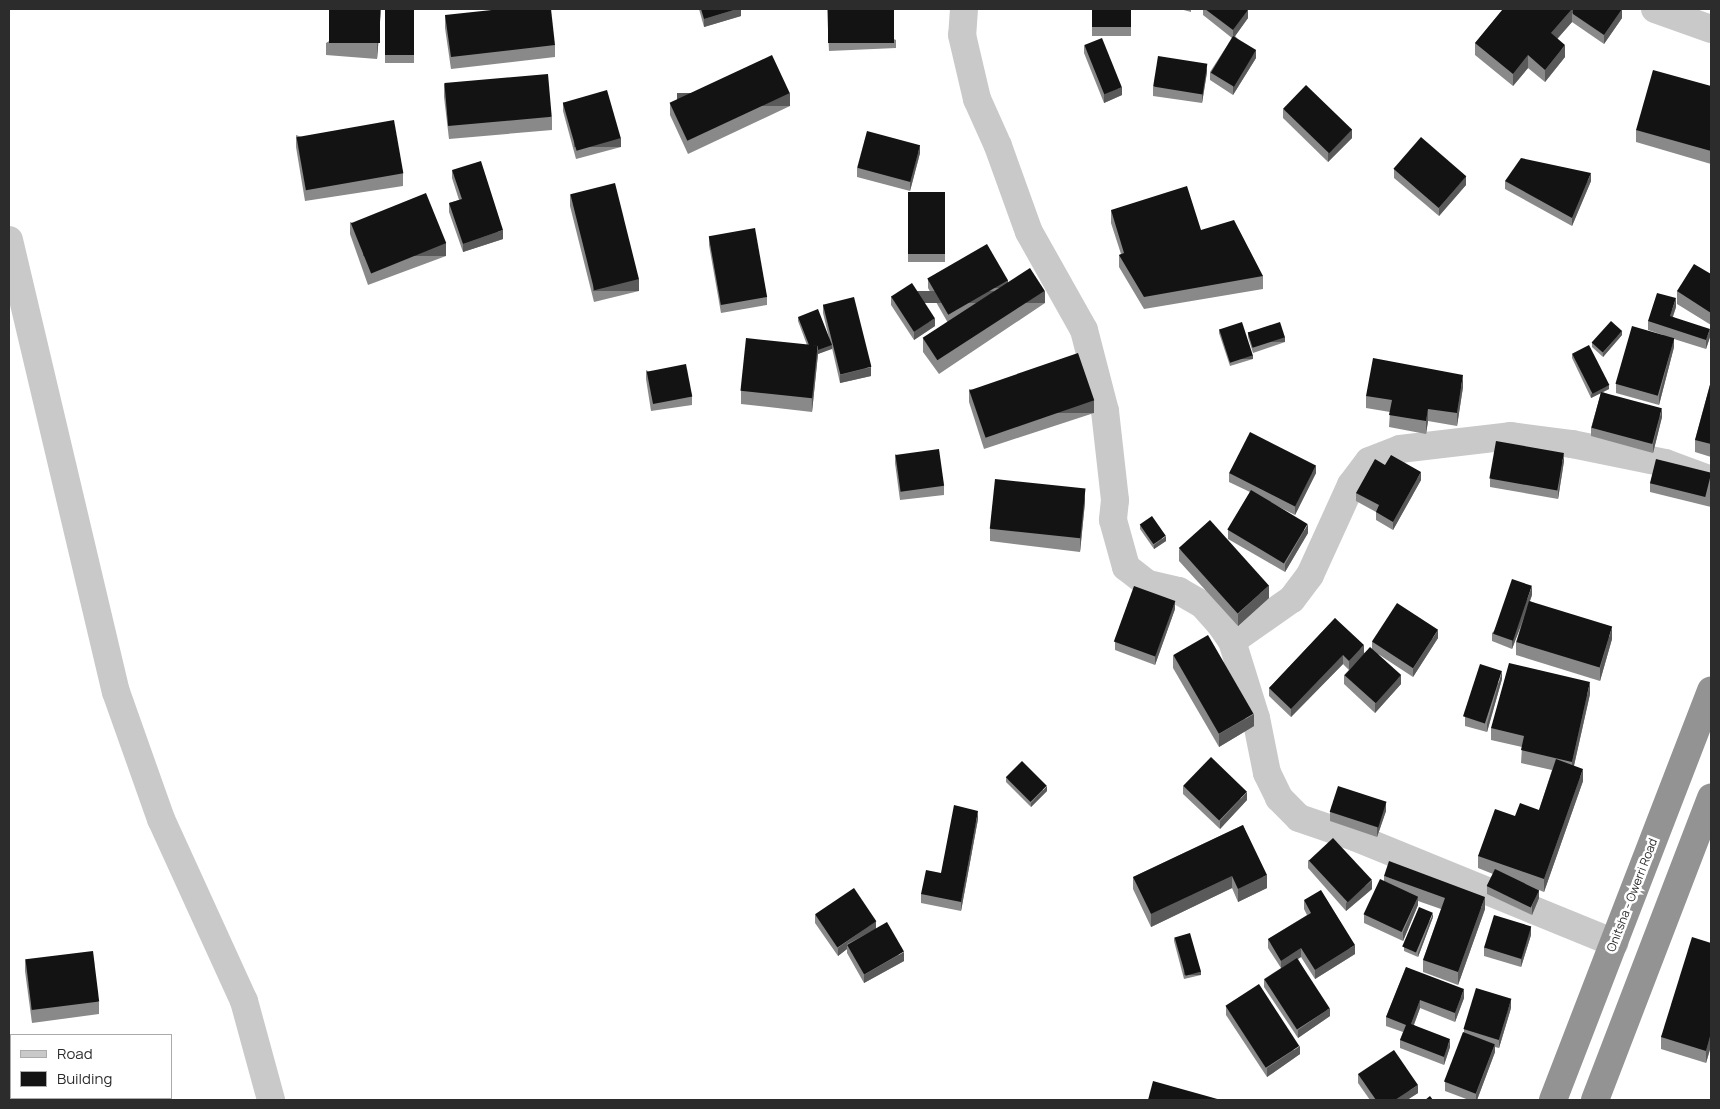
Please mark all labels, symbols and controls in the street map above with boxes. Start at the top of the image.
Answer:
street label: Onitsha - Owerri Road [1604,836,1660,954]
legend [10,1034,172,1099]
text: Road [57,1043,93,1064]
text: Building [57,1068,112,1089]

